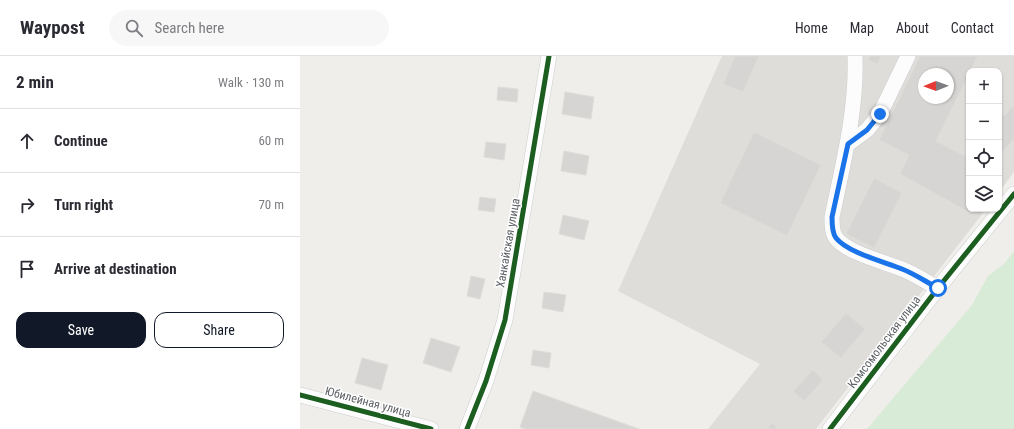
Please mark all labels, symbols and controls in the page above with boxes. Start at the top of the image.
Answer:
search box [109,10,389,46]
text: Waypost [20,16,85,39]
icon: search [123,17,145,39]
text: Search here [155,19,224,37]
text: Home [795,20,828,36]
text: Map [850,20,874,36]
text: About [896,20,929,36]
text: Contact [951,20,994,36]
north arrow [918,68,954,104]
map controls [966,68,1002,212]
button: + [966,68,1002,104]
text: 2 min [16,72,54,92]
text: Walk · 130 m [218,75,284,90]
button: − [966,104,1002,140]
route end [871,105,889,123]
icon: ahead [16,130,38,152]
text: Continue [54,132,108,150]
text: 60 m [258,133,284,148]
button: locate [966,140,1002,176]
button: layers [966,176,1002,212]
icon: right [16,194,38,216]
text: Turn right [54,196,113,214]
text: 70 m [258,197,284,212]
street label: Ханкайская улица [493,197,523,289]
icon: arrive [16,258,38,280]
text: Arrive at destination [54,260,177,278]
route start [929,279,947,297]
street label: Комсомольская улица [845,293,923,391]
button: Save [16,312,146,348]
button: Share [154,312,284,348]
street label: Юбилейная улица [324,384,413,420]

